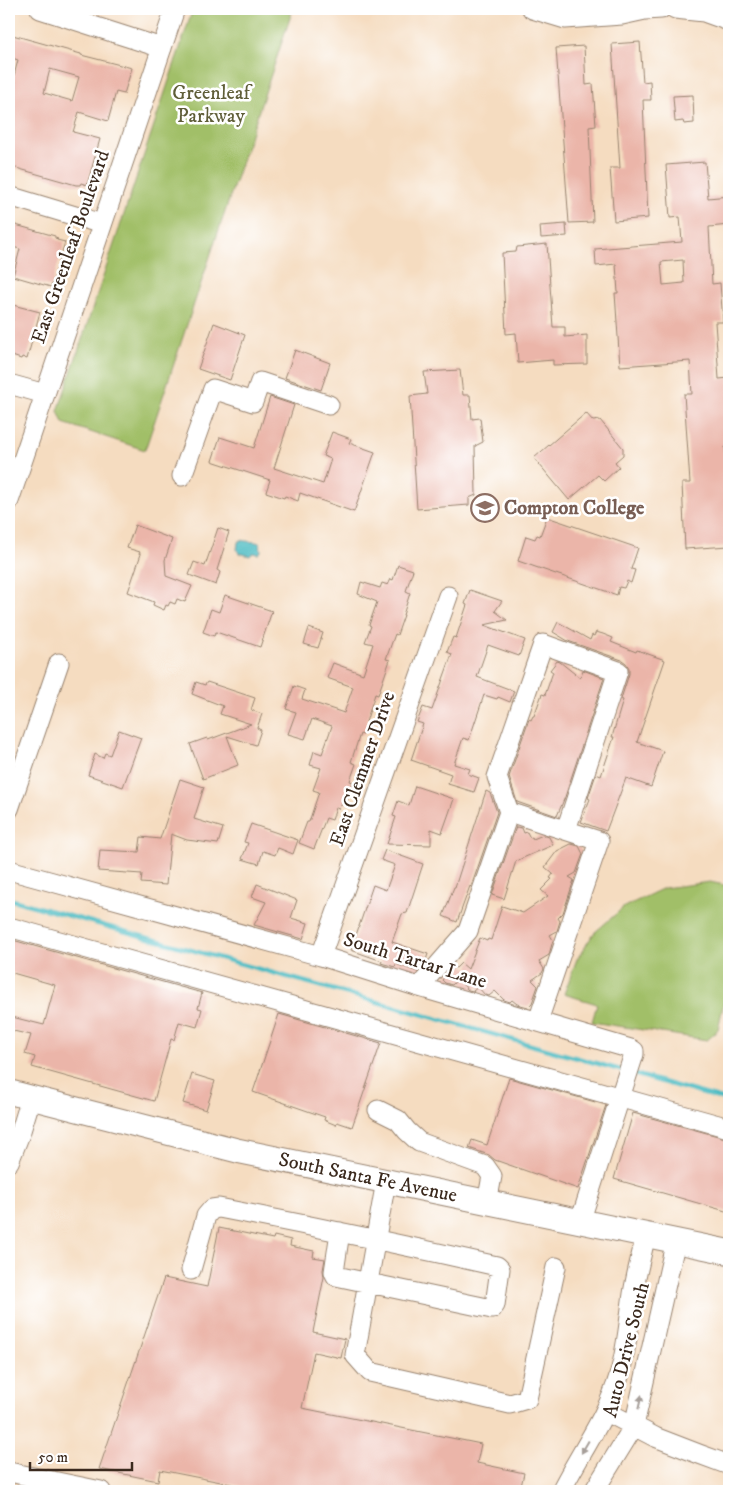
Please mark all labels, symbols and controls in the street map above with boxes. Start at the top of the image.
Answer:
park label: Greenleaf Parkway [172,81,253,129]
street label: East Greenleaf Boulevard [26,147,116,347]
school or university icon: Compton College [470,493,500,523]
place label: Compton College [504,496,645,521]
street label: East Clemmer Drive [325,688,401,850]
street label: South Tartar Lane [340,927,490,995]
street label: South Santa Fe Avenue [276,1147,459,1208]
street label: Auto Drive South [598,1279,656,1420]
one-way arrow [636,1395,644,1410]
scale bar [30,1440,132,1472]
one-way arrow [580,1440,589,1454]
text: 50 m [38,1448,68,1467]

